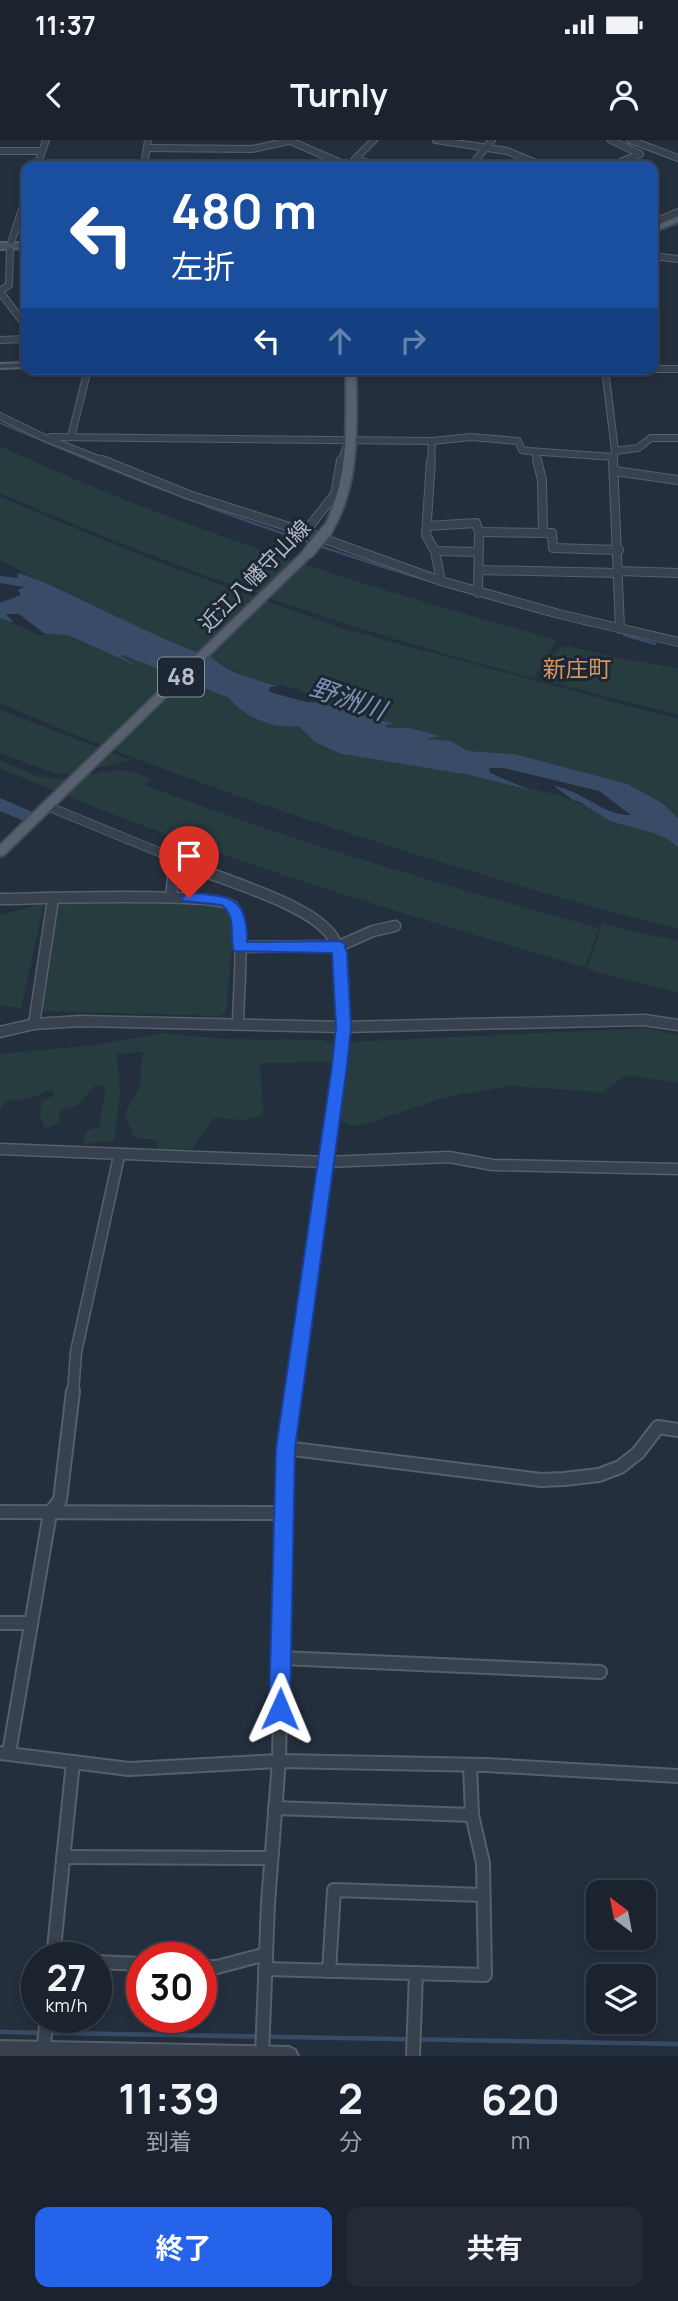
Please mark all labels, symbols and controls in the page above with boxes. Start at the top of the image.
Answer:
text: 11:37 [35,7,96,43]
text: Turnly [290,73,388,117]
icon: back [35,76,73,114]
icon: person [605,76,643,114]
text: 480 m [171,177,317,244]
icon: left [56,189,147,280]
text: 左折 [171,244,235,288]
icon: left [248,322,286,360]
icon: ahead [321,322,359,360]
icon: right [394,322,432,360]
street label: 近江八幡守山線 [192,513,316,637]
district label: 新庄町 [543,652,612,684]
road number: 48 [158,657,204,696]
water label: 野洲川 [306,668,394,729]
pin [159,826,219,898]
icon: arrive [170,837,208,875]
position arrow [243,1672,317,1746]
north arrow [586,1880,656,1950]
map controls [586,1880,656,2034]
speed limit sign: 30 [126,1942,217,2033]
text: 27 [47,1954,86,2002]
button: layers [586,1964,656,2034]
text: km/h [46,1993,87,2017]
text: 11:39 [118,2069,220,2127]
text: 2 [338,2069,363,2127]
text: 620 [481,2070,560,2128]
text: m [511,2124,530,2156]
text: 到着 [146,2125,192,2157]
text: 分 [339,2125,362,2157]
button: 終了 [35,2207,332,2287]
button: 共有 [346,2207,643,2287]

